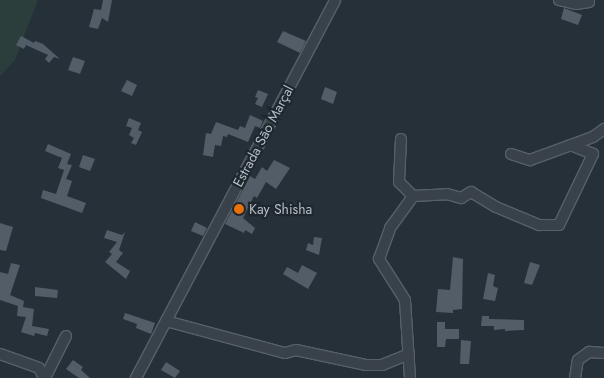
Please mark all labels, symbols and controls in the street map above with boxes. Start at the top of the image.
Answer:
street label: Estrada São Marçal [229,82,297,190]
place label: Kay Shisha [249,201,312,217]
marker: Kay Shisha [233,203,245,215]

